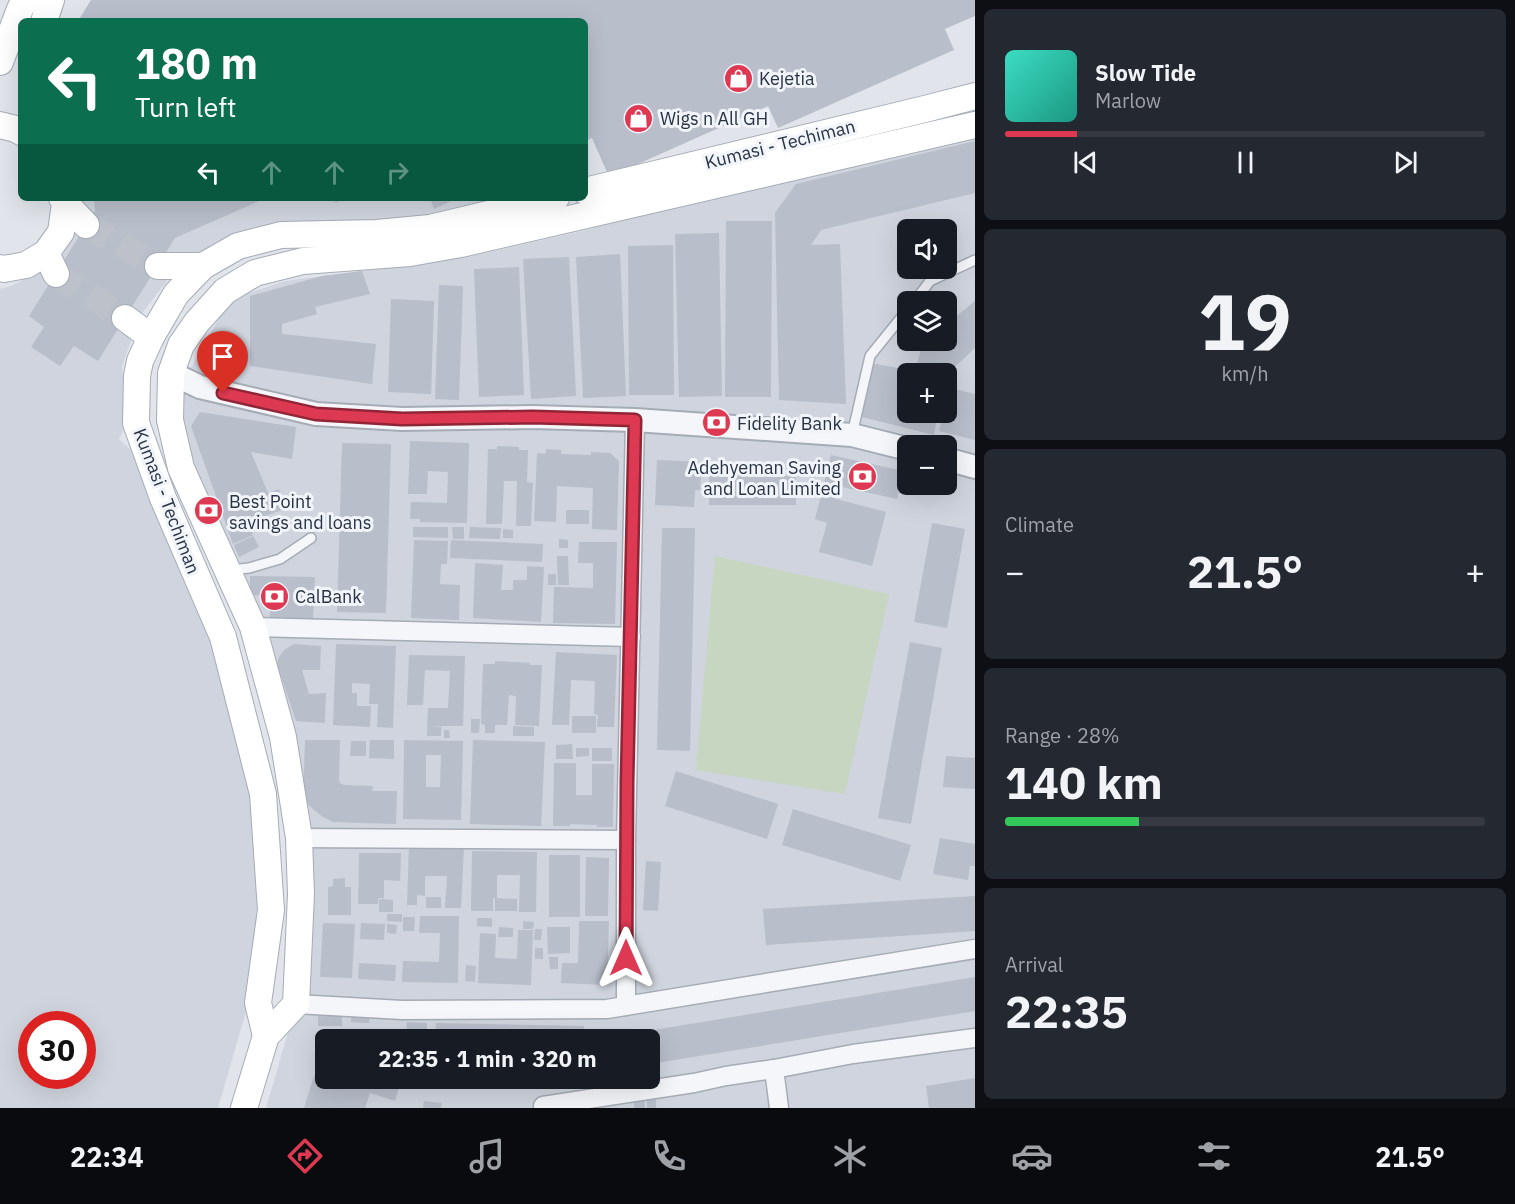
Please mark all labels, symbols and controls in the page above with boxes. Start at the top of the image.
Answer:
text: 180 m [135,36,258,91]
icon: left [36,42,114,120]
text: Slow Tide [1095,58,1196,87]
shop icon: Kejetia [722,62,754,94]
place label: Kejetia [759,67,815,90]
text: Marlow [1095,87,1161,114]
text: Turn left [135,89,236,124]
shop icon: Wigs n All GH [623,102,655,134]
place label: Wigs n All GH [660,107,768,130]
street label: Kumasi - Techiman [702,114,858,174]
icon: previous [1069,146,1102,179]
icon: pause [1229,146,1262,179]
icon: next [1389,146,1422,179]
icon: left [192,156,225,189]
icon: ahead [255,156,288,189]
icon: ahead [318,156,351,189]
icon: right [381,156,414,189]
map controls [897,219,957,495]
button: sound [897,219,957,279]
text: 19 [1198,270,1292,371]
button: layers [897,291,957,351]
pin [197,331,248,393]
icon: arrive [206,340,239,373]
text: km/h [1221,360,1269,387]
button: + [897,363,957,423]
bank icon: Fidelity Bank [700,407,732,439]
place label: Fidelity Bank [737,412,842,435]
street label: Kumasi - Techiman [129,425,205,577]
button: − [897,435,957,495]
place label: Adehyeman Saving and Loan Limited [687,456,841,500]
bank icon: Adehyeman Saving and Loan Limited [846,461,878,493]
place label: Best Point savings and loans [229,490,371,534]
bank icon: Best Point savings and loans [192,495,224,527]
text: Climate [1005,511,1074,538]
text: 21.5° [1187,542,1303,600]
text: − [1005,550,1025,593]
text: + [1465,550,1485,593]
bank icon: CalBank [258,580,290,612]
place label: CalBank [295,585,362,608]
text: Range · 28% [1005,722,1120,749]
text: 140 km [1005,753,1163,811]
position arrow [594,926,658,990]
text: Arrival [1005,951,1063,978]
text: 22:35 [1005,982,1128,1040]
speed limit sign: 30 [18,1011,96,1089]
text: 22:35 · 1 min · 320 m [378,1044,597,1073]
icon: directions [284,1135,326,1177]
icon: music [466,1135,508,1177]
icon: phone [648,1135,690,1177]
icon: climate [829,1135,871,1177]
icon: car [1011,1135,1053,1177]
icon: filters [1193,1135,1235,1177]
text: 22:34 [70,1139,144,1174]
text: 21.5° [1375,1139,1445,1174]

